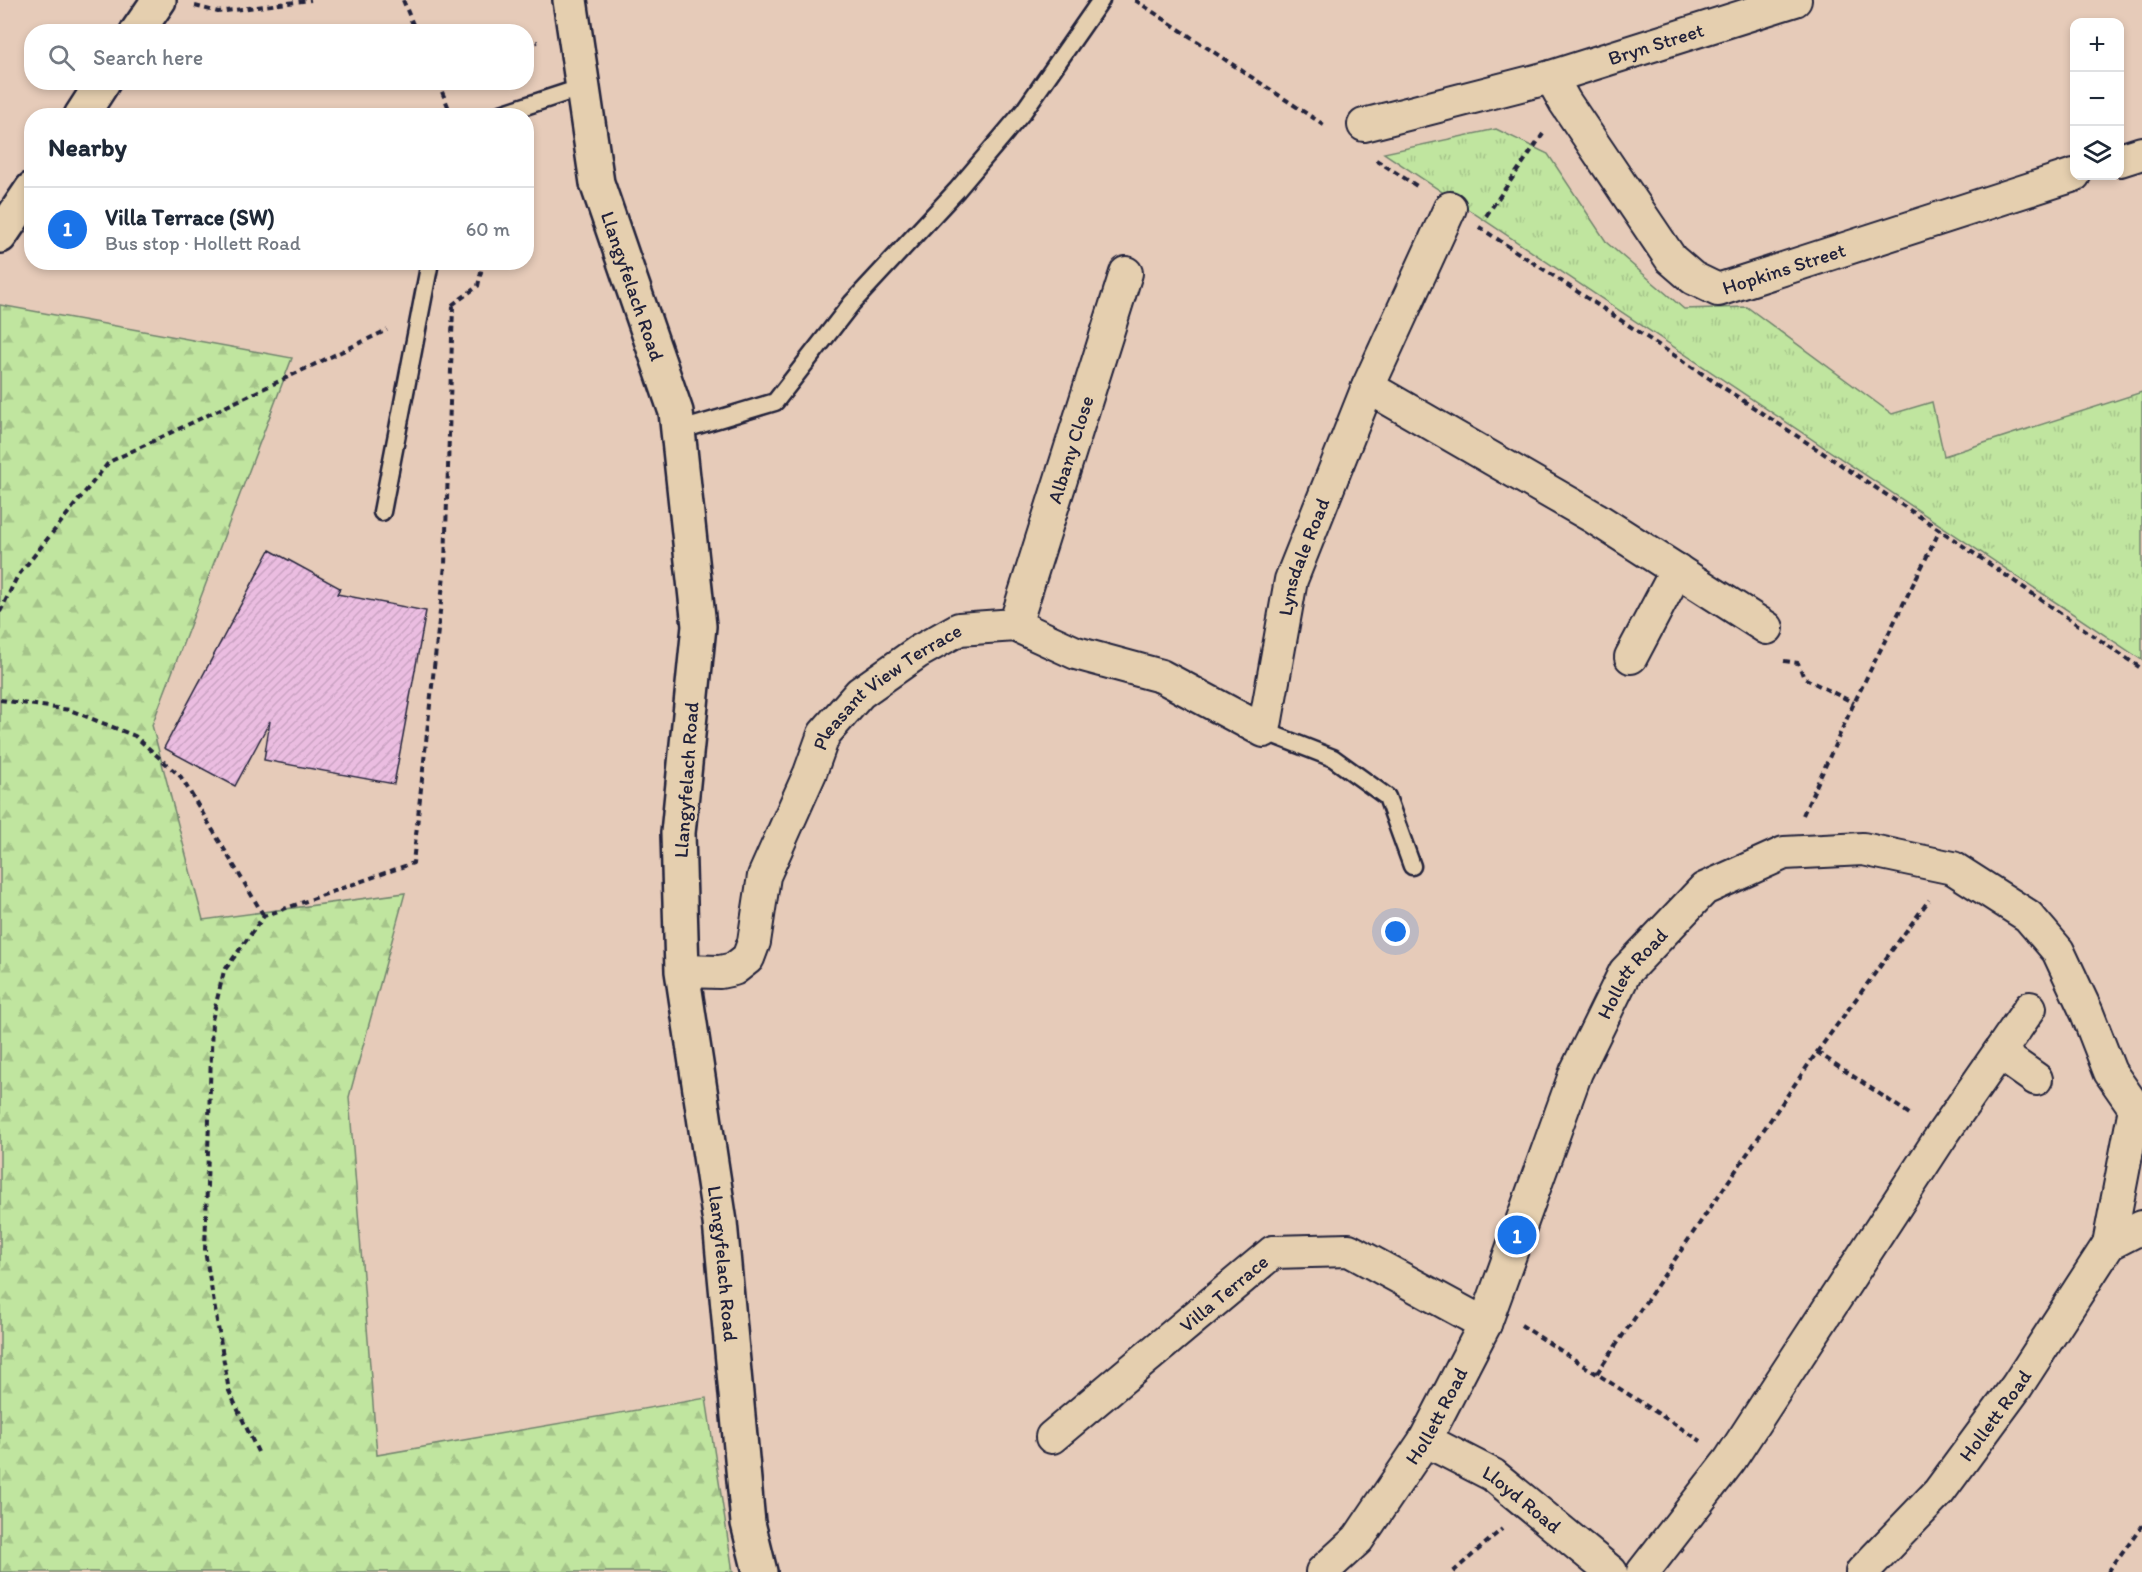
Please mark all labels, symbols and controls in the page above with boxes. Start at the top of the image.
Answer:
street label: Bryn Street [1605,18,1707,70]
map controls [2070,18,2124,180]
button: + [2070,18,2124,72]
search box [24,24,534,90]
icon: search [45,41,78,74]
text: Search here [93,44,203,71]
button: − [2070,72,2124,126]
button: layers [2070,126,2124,180]
text: Nearby [48,131,127,163]
text: Villa Terrace (SW) [105,204,275,231]
street label: Llangyfelach Road [596,208,669,364]
text: 1 [63,217,72,241]
text: 60 m [466,217,510,241]
text: Bus stop · Hollett Road [105,231,301,255]
street label: Hopkins Street [1719,238,1848,300]
street label: Albany Close [1042,393,1099,506]
street label: Lynsdale Road [1273,494,1335,618]
street label: Pleasant View Terrace [807,618,966,753]
street label: Llangyfelach Road [669,701,703,859]
your location [1381,917,1410,946]
street label: Hollett Road [1592,923,1673,1023]
street label: Llangyfelach Road [703,1184,743,1343]
pin: 1 [1498,1212,1537,1258]
street label: Villa Terrace [1174,1249,1273,1337]
street label: Hollett Road [1400,1363,1473,1469]
street label: Hollett Road [1954,1365,2036,1466]
street label: Lloyd Road [1479,1460,1566,1538]

